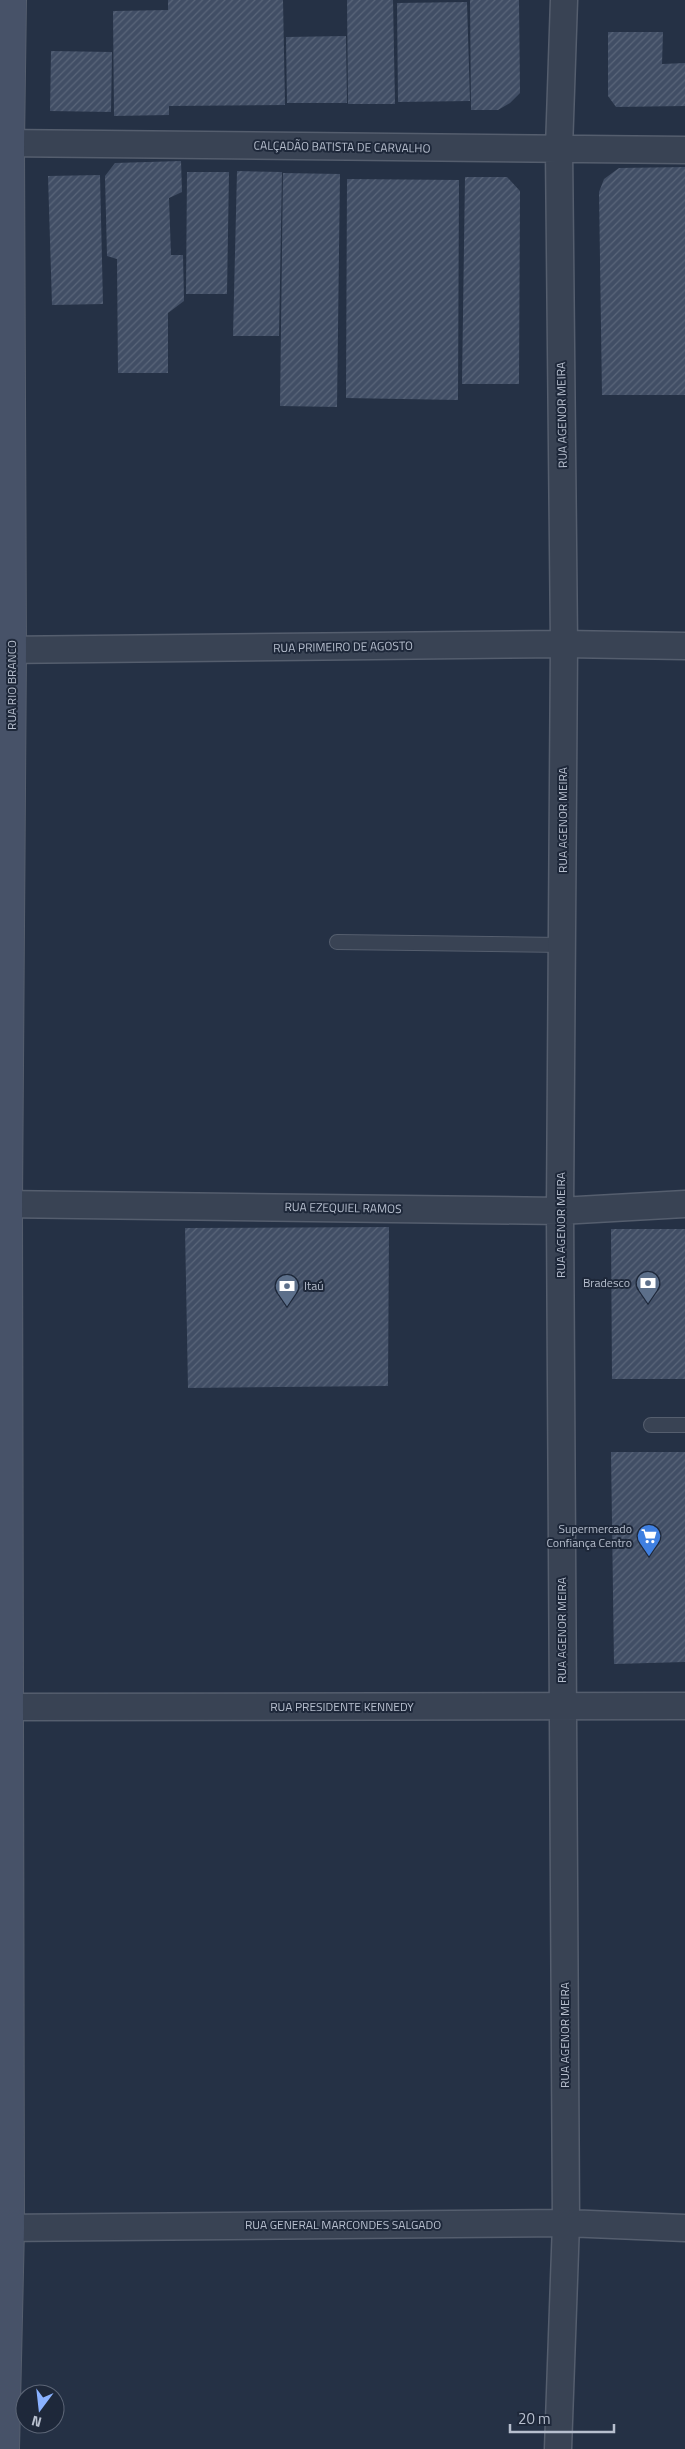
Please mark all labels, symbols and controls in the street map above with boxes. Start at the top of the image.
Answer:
street label: CALÇADÃO BATISTA DE CARVALHO [253,135,431,158]
street label: RUA AGENOR MEIRA [551,362,572,468]
street label: RUA PRIMEIRO DE AGOSTO [273,636,413,657]
street label: RUA RIO BRANCO [2,640,21,730]
street label: RUA AGENOR MEIRA [553,767,572,873]
street label: RUA AGENOR MEIRA [551,1172,570,1278]
street label: RUA EZEQUIEL RAMOS [284,1197,402,1218]
bank icon: Bradesco [635,1270,661,1304]
bank icon: Itaú [274,1273,300,1307]
place label: Bradesco [583,1273,630,1292]
place label: Itaú [304,1276,324,1295]
place label: Supermercado Confiança Centro [546,1519,632,1552]
supermarket icon: Supermercado Confiança Centro [636,1523,662,1557]
street label: RUA AGENOR MEIRA [552,1577,571,1683]
street label: RUA PRESIDENTE KENNEDY [270,1697,414,1716]
street label: RUA AGENOR MEIRA [555,1982,574,2088]
street label: RUA GENERAL MARCONDES SALGADO [245,2215,441,2234]
north arrow [15,2384,65,2434]
scale bar [510,2402,614,2434]
text: 20 m [518,2407,551,2430]
text: N [29,2411,44,2433]

